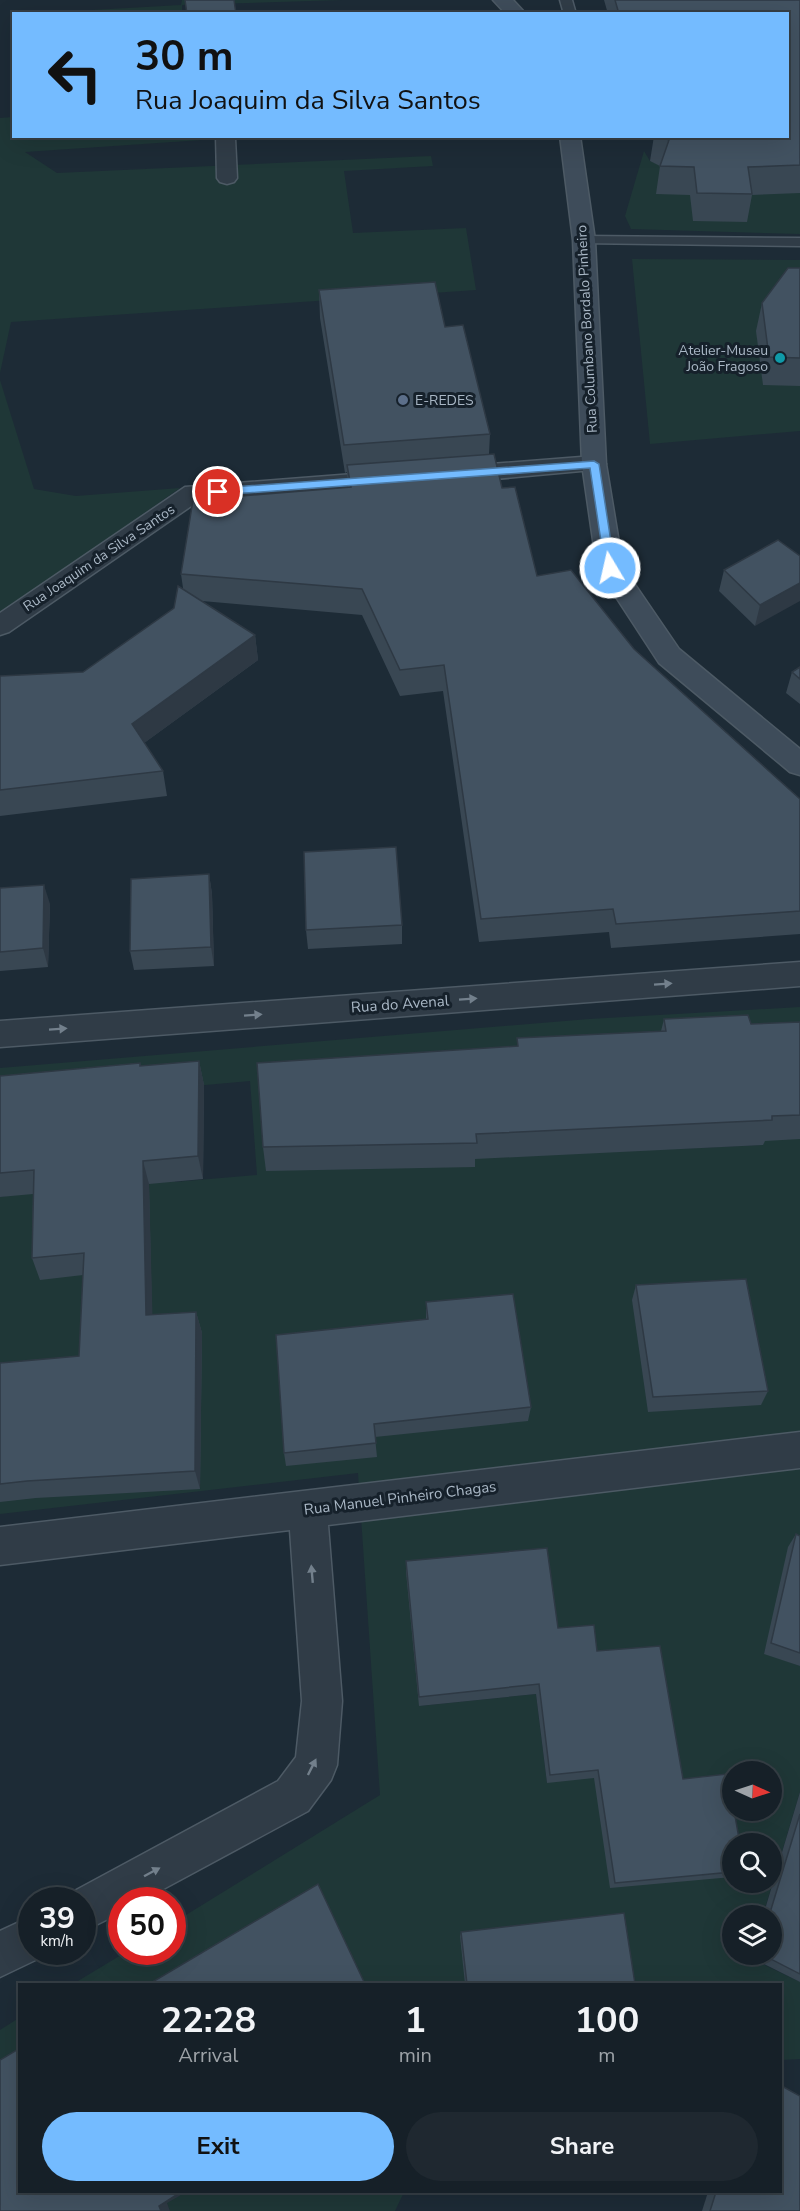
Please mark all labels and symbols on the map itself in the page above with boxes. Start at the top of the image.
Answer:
street label: Rua Columbano Bordalo Pinheiro [572,224,602,434]
place label: Atelier-Museu João Fragoso [678,341,768,376]
marker: Atelier-Museu João Fragoso [773,351,787,365]
place label: E-REDES [415,391,474,410]
marker: E-REDES [396,393,410,407]
pin [192,466,243,517]
street label: Rua Joaquim da Silva Santos [19,500,179,616]
position arrow [578,536,642,600]
one-way arrow [653,980,672,989]
street label: Rua do Avenal [350,991,450,1017]
one-way arrow [459,994,478,1004]
one-way arrow [243,1010,262,1020]
one-way arrow [49,1025,68,1034]
street label: Rua Manuel Pinheiro Chagas [303,1476,497,1520]
one-way arrow [307,1565,317,1584]
one-way arrow [307,1758,317,1776]
north arrow [722,1761,782,1821]
one-way arrow [144,1867,161,1877]
speed limit sign: 50 [108,1887,186,1965]

